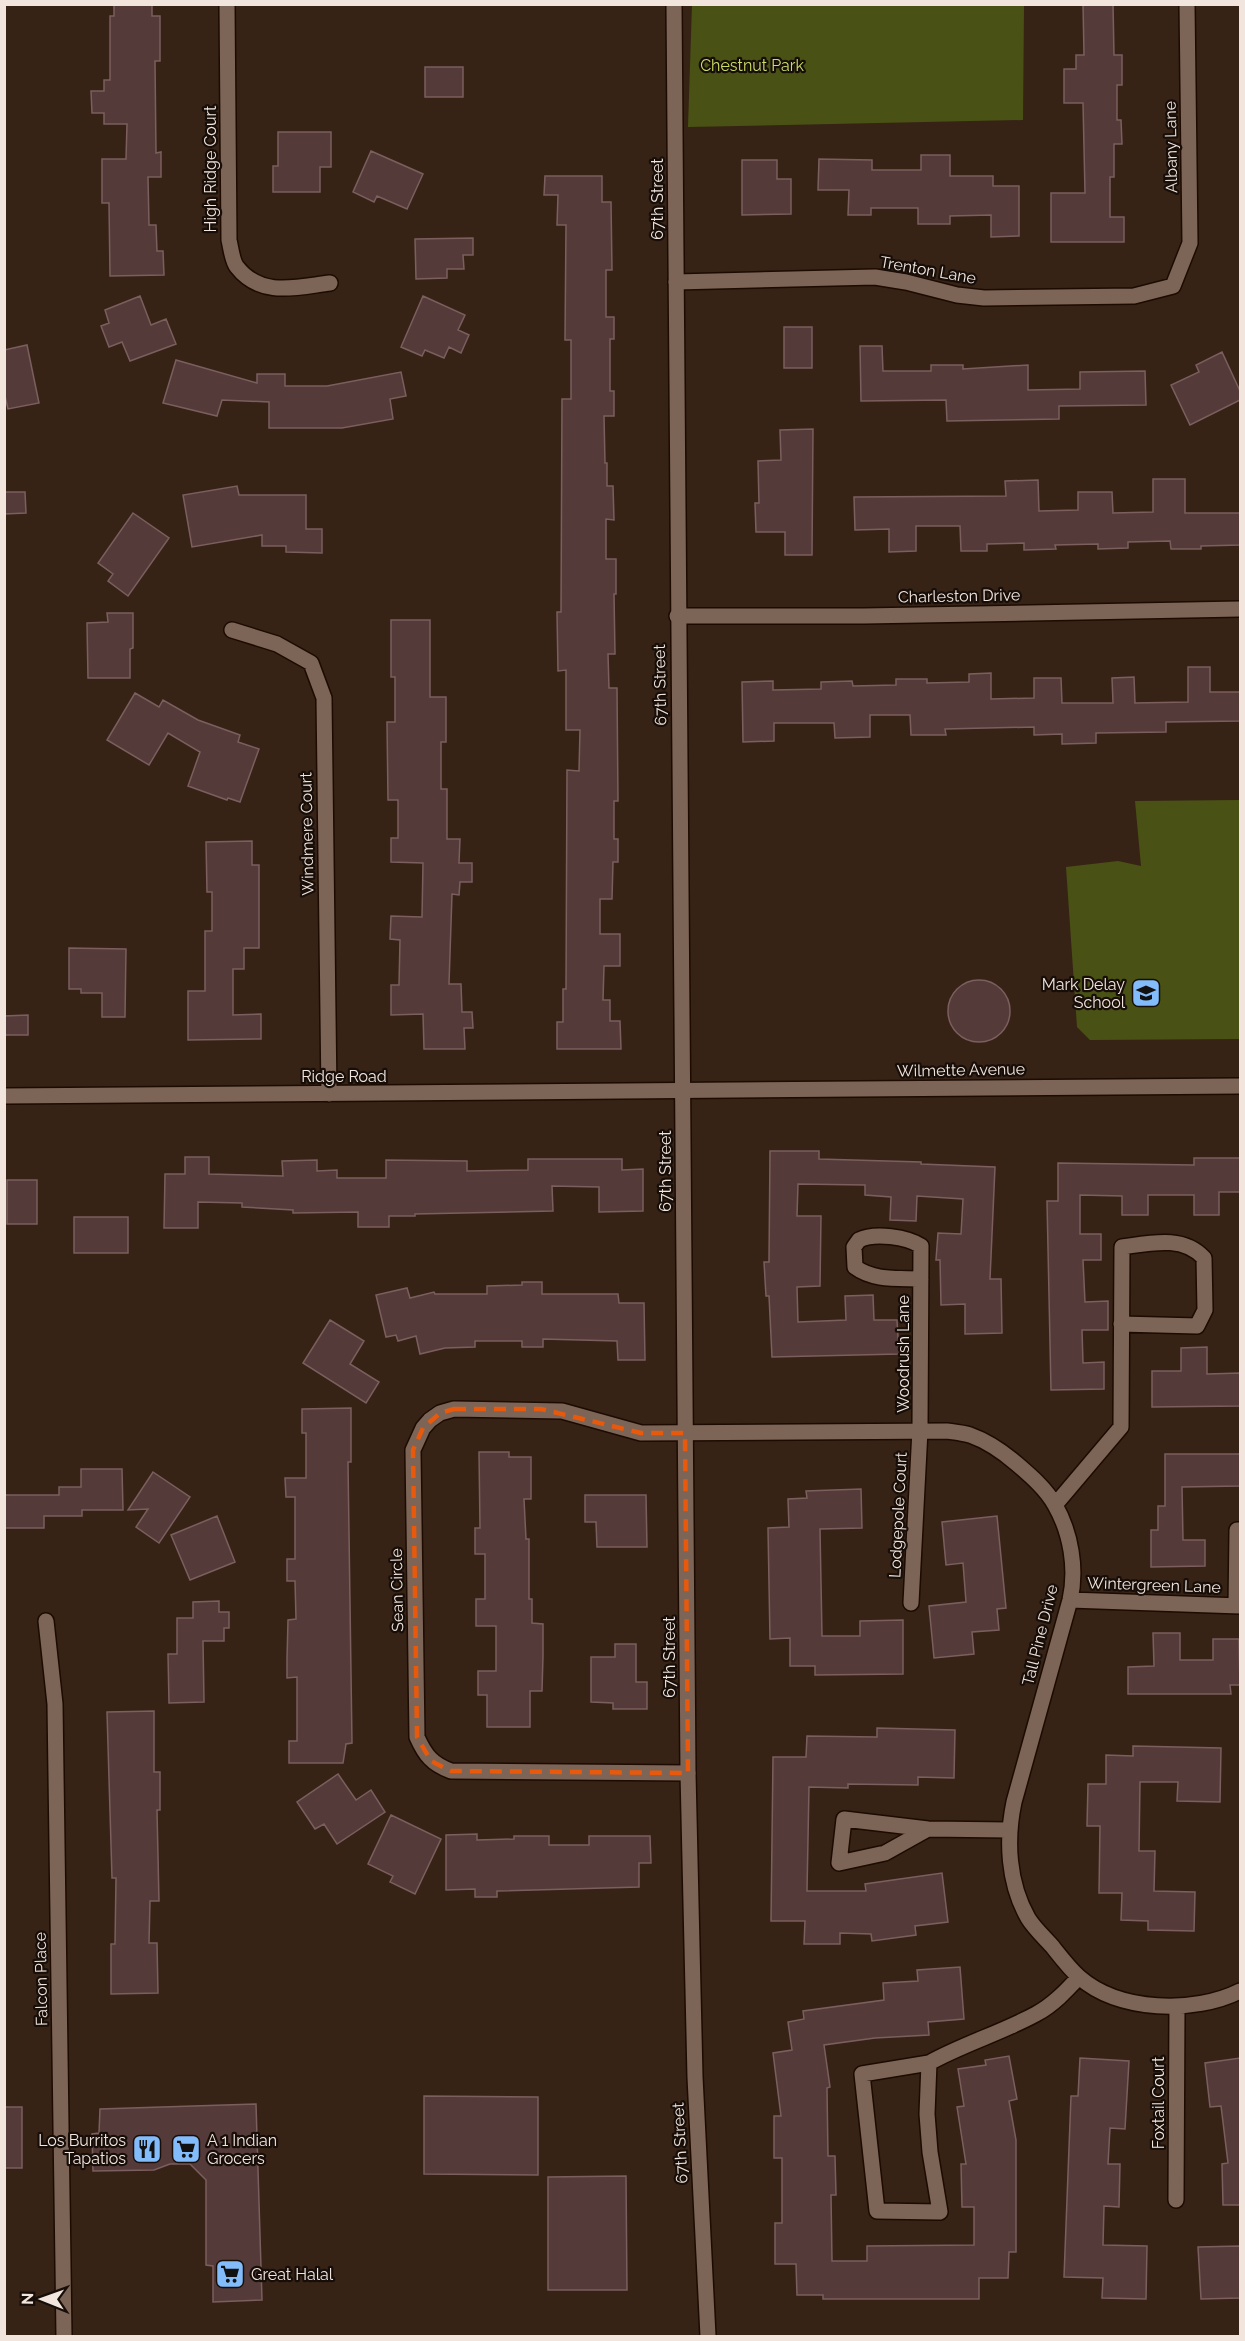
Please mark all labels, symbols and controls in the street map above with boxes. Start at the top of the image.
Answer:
park label: Chestnut Park [700,56,804,75]
street label: Albany Lane [1161,101,1181,193]
street label: High Ridge Court [201,105,220,232]
street label: 67th Street [648,158,667,240]
street label: Trenton Lane [878,252,978,288]
street label: Charleston Drive [898,585,1020,607]
street label: 67th Street [650,644,670,726]
street label: Windmere Court [296,772,318,896]
place label: Mark Delay School [1042,975,1126,1012]
school or university icon: Mark Delay School [1130,977,1162,1009]
street label: Wilmette Avenue [897,1059,1025,1081]
street label: Ridge Road [301,1067,387,1086]
street label: 67th Street [656,1130,675,1212]
street label: Woodrush Lane [894,1295,913,1413]
street label: Lodgepole Court [885,1451,911,1578]
street label: Sean Circle [387,1548,407,1632]
street label: Wintergreen Lane [1087,1573,1221,1597]
street label: Tall Pine Drive [1018,1582,1062,1688]
street label: 67th Street [660,1616,679,1698]
street label: Falcon Place [31,1932,51,2026]
street label: Foxtail Court [1149,2056,1168,2149]
street label: 67th Street [668,2101,692,2184]
place label: Los Burritos Tapatios [38,2131,126,2168]
place label: A 1 Indian Grocers [207,2131,277,2168]
restaurant icon: Los Burritos Tapatios [131,2133,163,2165]
supermarket icon: A 1 Indian Grocers [170,2133,202,2165]
supermarket icon: Great Halal [214,2258,246,2290]
place label: Great Halal [251,2265,334,2284]
north arrow [12,2269,72,2329]
text: N [18,2292,37,2305]

